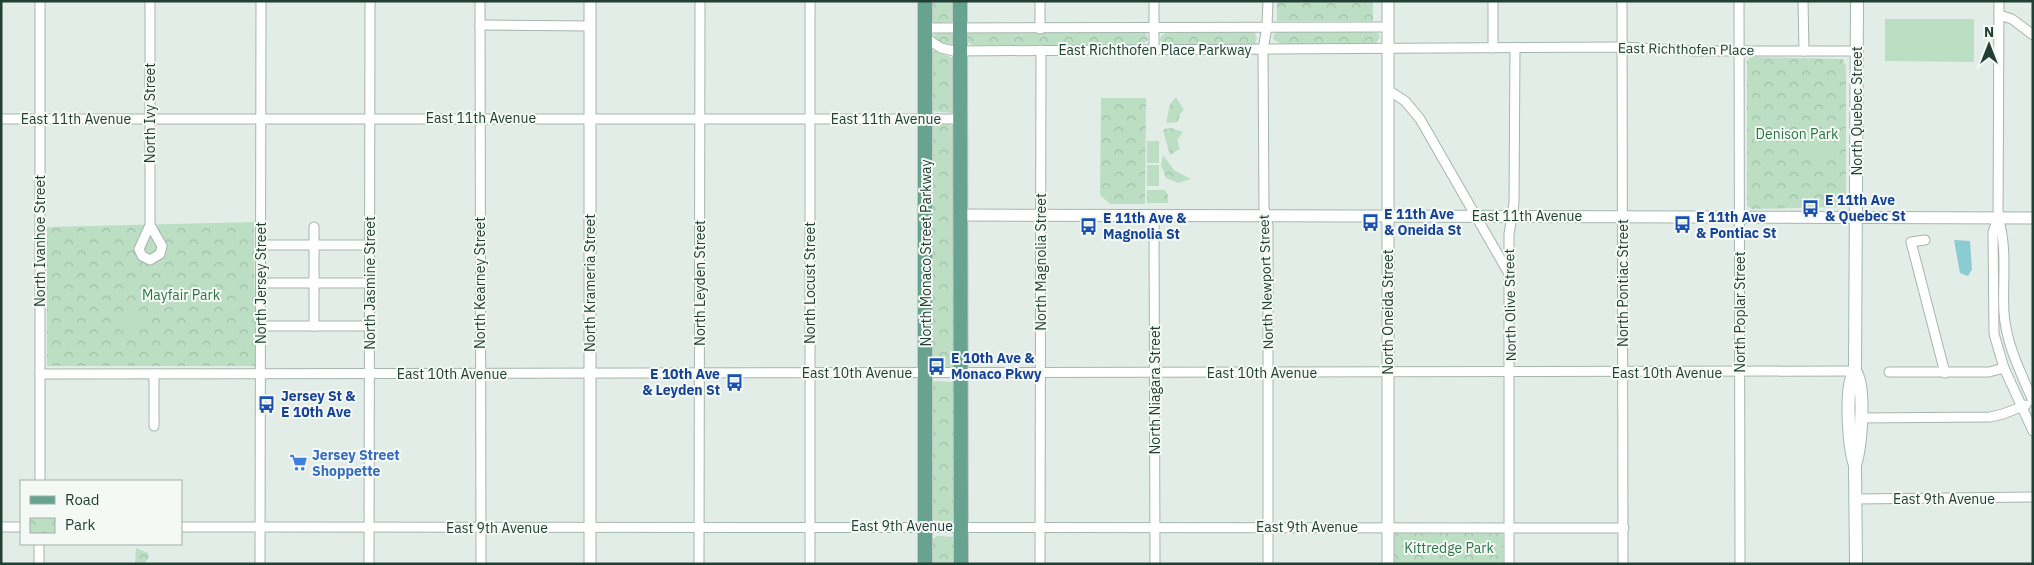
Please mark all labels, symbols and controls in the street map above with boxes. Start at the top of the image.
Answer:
north arrow [1964,20,2014,70]
text: N [1984,23,1994,41]
street label: East Richthofen Place [1618,39,1755,59]
street label: East Richthofen Place Parkway [1058,41,1252,59]
street label: North Quebec Street [1848,46,1866,176]
street label: North Ivy Street [141,63,159,163]
street label: East 11th Avenue [426,109,536,127]
street label: East 11th Avenue [21,110,131,128]
street label: East 11th Avenue [831,110,941,128]
park label: Denison Park [1756,125,1839,143]
street label: North Monaco Street Parkway [917,160,935,346]
street label: North Ivanhoe Street [31,175,49,307]
place label: E 11th Ave & Quebec St [1825,191,1906,225]
street label: North Magnolia Street [1032,193,1050,331]
bus stop icon: E 11th Ave & Quebec St [1801,198,1821,218]
place label: E 11th Ave & Oneida St [1384,205,1461,239]
street label: East 11th Avenue [1472,207,1582,225]
place label: E 11th Ave & Pontiac St [1696,208,1776,242]
place label: E 11th Ave & Magnolia St [1103,209,1187,243]
bus stop icon: E 11th Ave & Oneida St [1360,212,1380,232]
street label: North Krameria Street [581,214,599,352]
street label: North Newport Street [1255,214,1277,350]
bus stop icon: E 11th Ave & Pontiac St [1672,215,1692,235]
street label: North Jasmine Street [361,216,379,350]
bus stop icon: E 11th Ave & Magnolia St [1079,216,1099,236]
street label: North Kearney Street [471,217,489,349]
street label: North Pontiac Street [1614,219,1632,347]
street label: North Leyden Street [691,220,709,346]
street label: North Jersey Street [252,222,270,344]
street label: North Locust Street [801,222,819,344]
street label: North Oneida Street [1379,249,1397,375]
street label: North Olive Street [1500,249,1520,361]
street label: North Poplar Street [1731,251,1749,373]
park label: Mayfair Park [142,286,221,304]
street label: North Niagara Street [1146,325,1164,455]
place label: E 10th Ave & Monaco Pkwy [951,349,1042,383]
bus stop icon: E 10th Ave & Monaco Pkwy [927,356,947,376]
street label: East 10th Avenue [802,364,912,382]
street label: East 10th Avenue [1207,364,1317,382]
street label: East 10th Avenue [1612,364,1722,382]
street label: East 10th Avenue [397,365,507,383]
place label: E 10th Ave & Leyden St [642,365,720,399]
bus stop icon: E 10th Ave & Leyden St [724,372,744,392]
place label: Jersey St & E 10th Ave [281,387,356,421]
bus stop icon: Jersey St & E 10th Ave [257,394,277,414]
place label: Jersey Street Shoppette [312,446,400,480]
supermarket icon: Jersey Street Shoppette [288,453,308,473]
legend [20,480,182,545]
text: Road [65,490,100,509]
street label: East 9th Avenue [1893,490,1995,508]
text: Park [65,515,95,534]
street label: East 9th Avenue [851,517,953,535]
street label: East 9th Avenue [1256,518,1358,536]
street label: East 9th Avenue [446,519,548,537]
park label: Kittredge Park [1404,539,1494,557]

